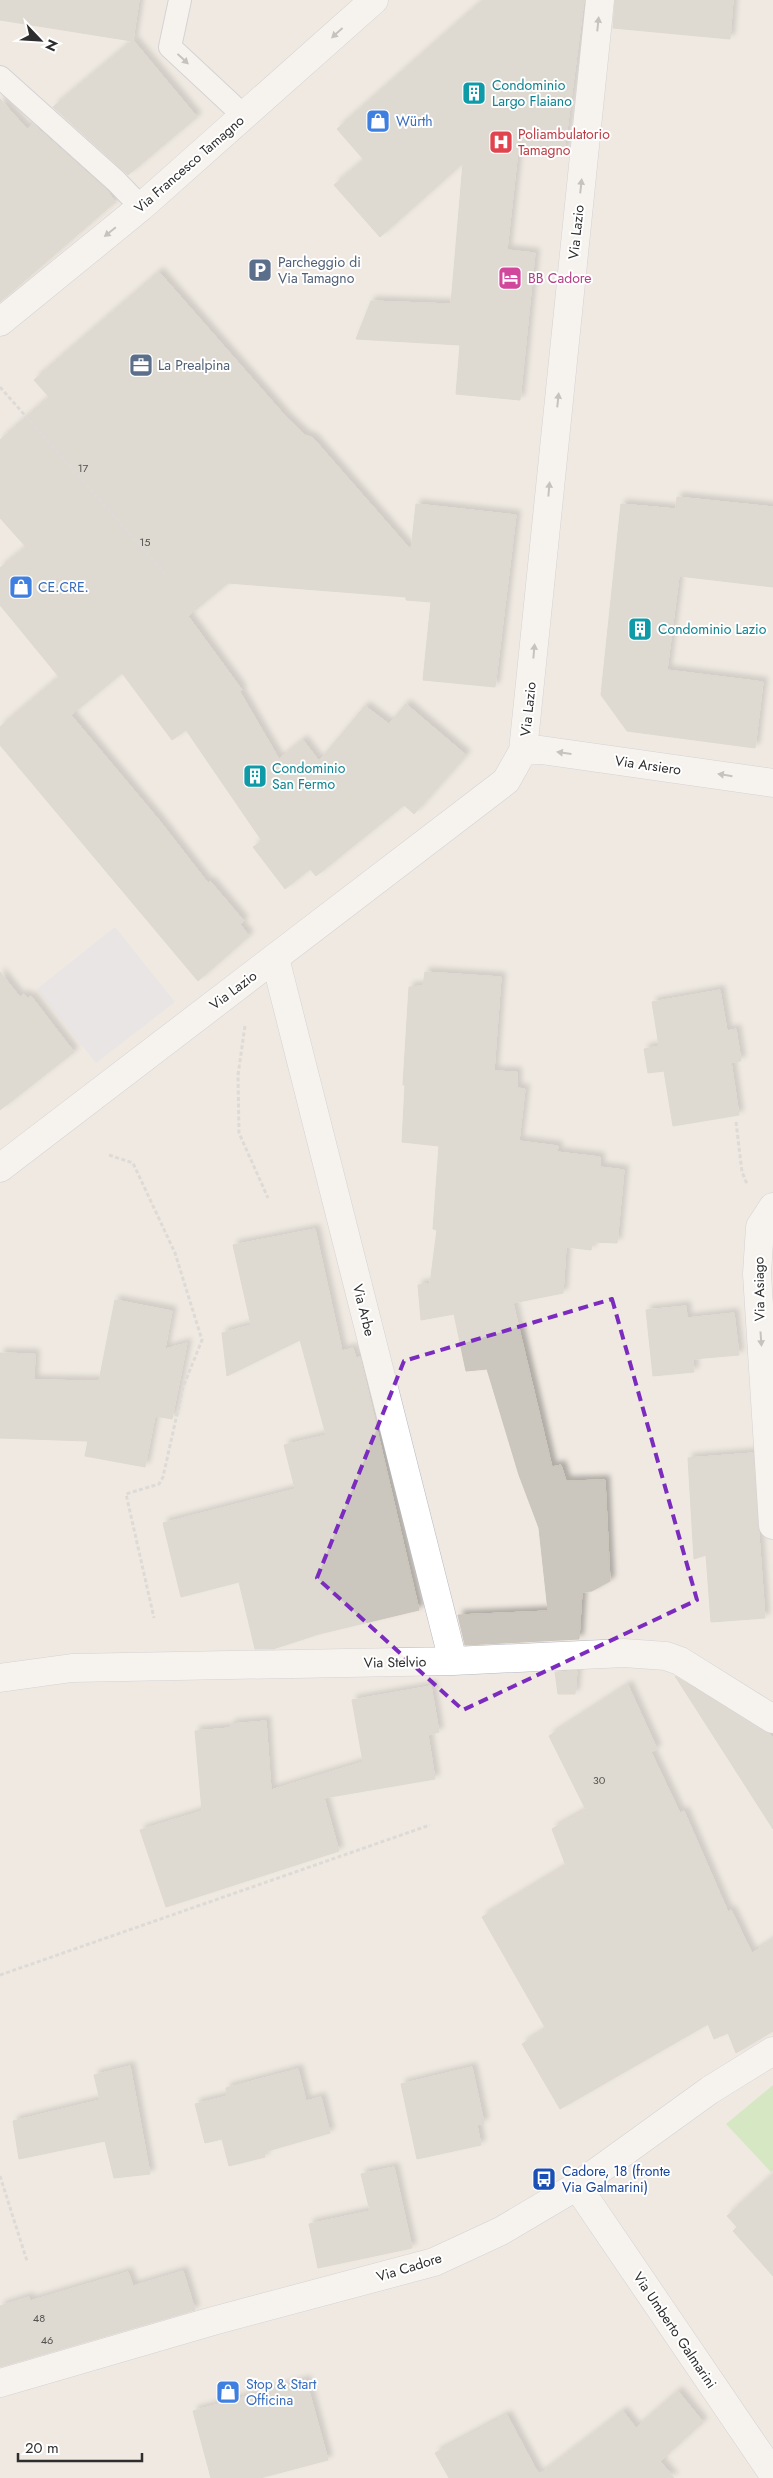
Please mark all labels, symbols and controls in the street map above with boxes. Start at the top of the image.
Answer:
north arrow [15,15,65,65]
one-way arrow [594,16,602,32]
one-way arrow [331,27,344,38]
text: N [40,36,63,55]
one-way arrow [177,53,189,65]
place label: Condominio Largo Flaiano [492,75,572,111]
building icon: Condominio Largo Flaiano [461,80,487,106]
shop icon: Würth [365,108,391,134]
street label: Via Francesco Tamagno [130,110,249,217]
place label: Würth [396,111,433,131]
place label: Poliambulatorio Tamagno [518,124,610,160]
hospital icon: Poliambulatorio Tamagno [488,129,514,155]
one-way arrow [577,177,585,193]
street label: Via Lazio [563,203,589,260]
one-way arrow [104,227,117,238]
place label: Parcheggio di Via Tamagno [278,252,361,288]
parking icon: Parcheggio di Via Tamagno [247,257,273,283]
hotel icon: BB Cadore [497,265,523,291]
place label: BB Cadore [528,268,592,288]
office icon: La Prealpina [128,352,154,378]
place label: La Prealpina [158,355,230,375]
one-way arrow [554,391,562,407]
house number: 17 [78,460,89,476]
one-way arrow [546,481,554,497]
house number: 15 [139,534,151,550]
shop icon: CE.CRE. [8,574,34,600]
place label: CE.CRE. [38,577,89,597]
building icon: Condominio Lazio [627,616,653,642]
place label: Condominio Lazio [658,619,767,639]
one-way arrow [530,643,538,659]
street label: Via Lazio [515,680,541,737]
one-way arrow [555,749,571,757]
street label: Via Arsiero [614,750,683,780]
place label: Condominio San Fermo [272,758,346,794]
building icon: Condominio San Fermo [242,763,268,789]
one-way arrow [716,771,732,779]
street label: Via Lazio [205,965,261,1014]
street label: Via Asiago [748,1256,770,1322]
street label: Via Arbe [348,1282,380,1338]
one-way arrow [757,1331,765,1347]
street label: Via Stelvio [363,1651,427,1673]
house number: 30 [593,1772,606,1788]
place label: Cadore, 18 (fronte Via Galmarini) [562,2161,670,2197]
bus stop icon: Cadore, 18 (fronte Via Galmarini) [531,2166,557,2192]
street label: Via Cadore [374,2248,444,2286]
street label: Via Umberto Galmarini [629,2268,721,2392]
house number: 48 [33,2310,45,2326]
house number: 46 [41,2332,53,2348]
place label: Stop & Start Officina [246,2374,317,2410]
shop icon: Stop & Start Officina [215,2379,241,2405]
scale bar [18,2430,141,2462]
text: 20 m [25,2437,59,2459]

